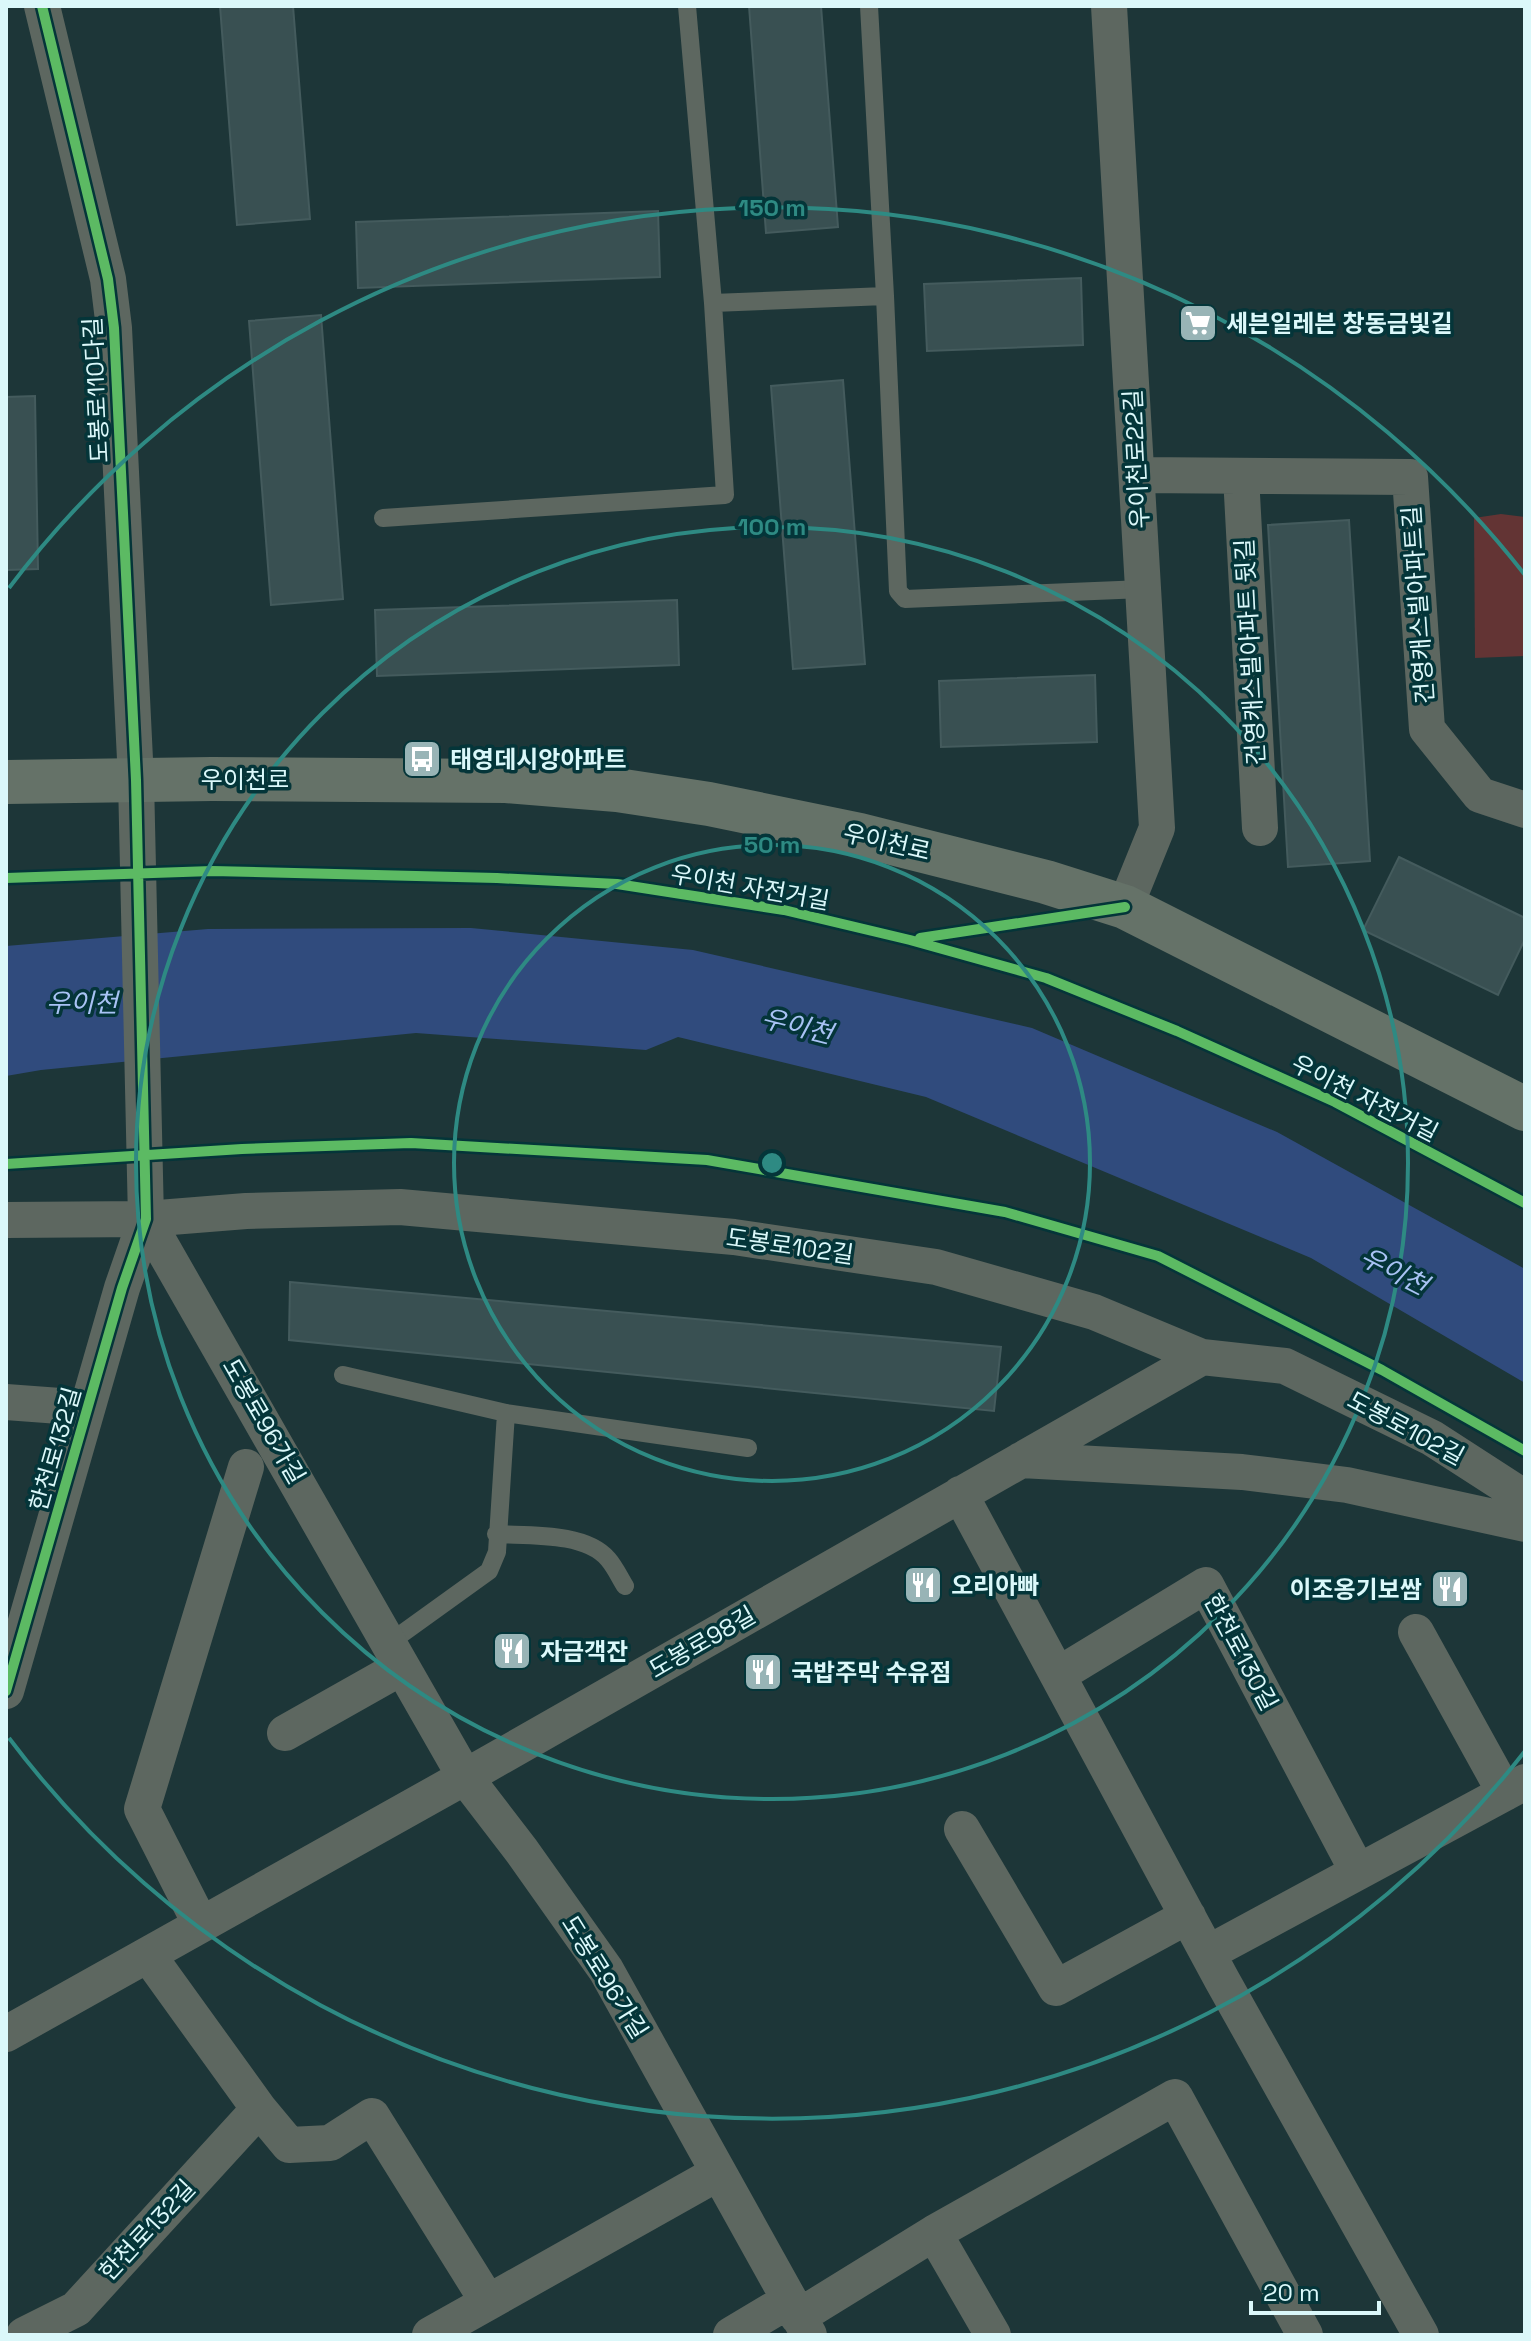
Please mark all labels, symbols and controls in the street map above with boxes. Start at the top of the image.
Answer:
text: 150 m [738,192,806,223]
supermarket icon: 세븐일레븐 창동금빛길 [1177,302,1219,344]
place label: 세븐일레븐 창동금빛길 [1226,308,1453,339]
street label: 도봉로110다길 [77,316,115,464]
street label: 우이천로22길 [1117,389,1155,529]
street label: 건영캐스빌아파트길 [1396,505,1440,705]
text: 100 m [738,511,806,542]
street label: 건영캐스빌아파트 뒷길 [1229,538,1271,766]
bus stop icon: 태영데시앙아파트 [401,738,443,780]
place label: 태영데시앙아파트 [450,744,627,775]
street label: 우이천로 [201,764,289,795]
street label: 우이천로 [840,817,934,867]
text: 50 m [744,829,800,860]
street label: 우이천 자전거길 [668,858,832,916]
water label: 우이천 [46,986,121,1020]
water label: 우이천 [758,1001,839,1052]
street label: 우이천 자전거길 [1286,1048,1444,1148]
centre of rings [758,1149,786,1177]
street label: 도봉로102길 [724,1222,856,1270]
water label: 우이천 [1354,1240,1436,1304]
street label: 도봉로96가길 [216,1353,312,1489]
street label: 한천로132길 [23,1384,87,1514]
street label: 도봉로102길 [1342,1384,1470,1472]
restaurant icon: 오리아빠 [902,1564,944,1606]
restaurant icon: 이조옹기보쌈 [1429,1568,1471,1610]
place label: 오리아빠 [951,1570,1039,1601]
place label: 이조옹기보쌈 [1290,1574,1422,1605]
street label: 한천로130길 [1197,1588,1285,1716]
street label: 도봉로98길 [643,1599,761,1685]
restaurant icon: 자금객잔 [491,1630,533,1672]
place label: 자금객잔 [540,1636,628,1667]
restaurant icon: 국밥주막 수유점 [742,1651,784,1693]
place label: 국밥주막 수유점 [791,1657,952,1688]
street label: 도봉로96가길 [555,1910,655,2044]
street label: 한천로132길 [92,2173,202,2287]
scale bar [1251,2265,1379,2315]
text: 20 m [1263,2277,1320,2308]

